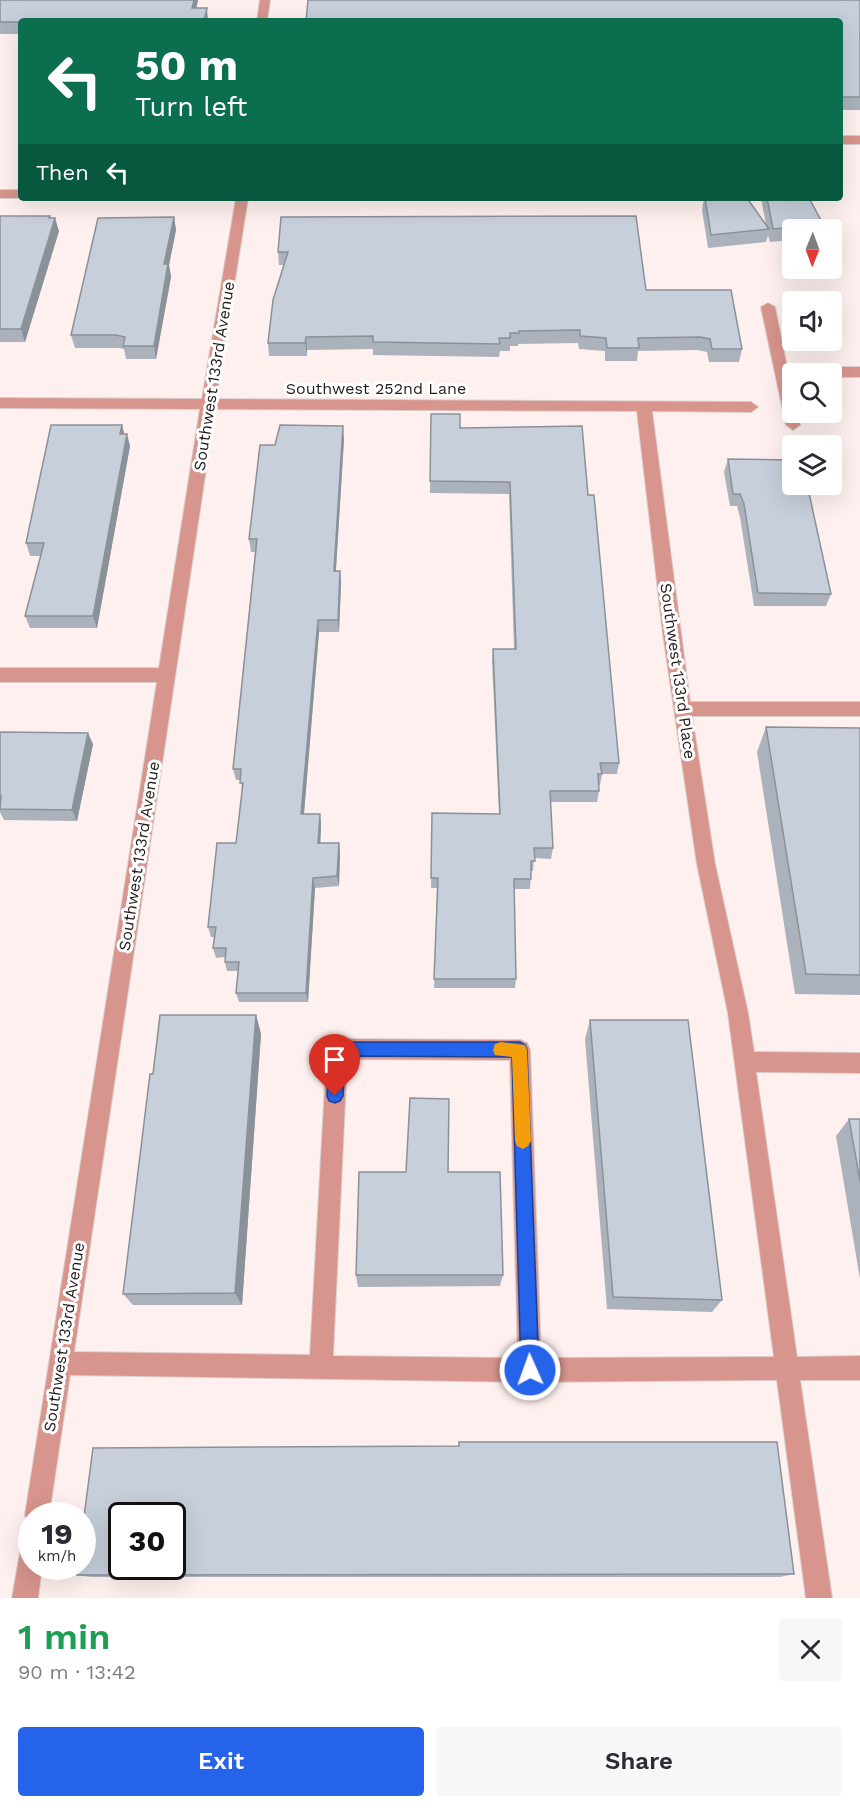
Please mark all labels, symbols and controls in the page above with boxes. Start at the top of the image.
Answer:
text: 50 m [135,41,238,90]
icon: left [36,42,114,120]
text: Turn left [135,91,247,123]
icon: left [101,156,134,189]
text: Then [36,160,89,185]
north arrow [782,219,842,279]
map controls [782,219,842,495]
street label: Southwest 133rd Avenue [190,280,238,472]
button: sound [782,291,842,351]
button: search [782,363,842,423]
street label: Southwest 252nd Lane [286,379,466,398]
button: layers [782,435,842,495]
street label: Southwest 133rd Place [656,582,700,760]
street label: Southwest 133rd Avenue [115,760,163,952]
pin [309,1034,360,1096]
icon: arrive [318,1043,351,1076]
street label: Southwest 133rd Avenue [40,1241,88,1433]
position arrow [498,1338,562,1402]
speed limit sign: 30 [108,1502,186,1580]
text: 19 [41,1516,73,1551]
text: km/h [38,1547,76,1565]
text: 1 min [18,1616,110,1658]
button: close [779,1618,842,1681]
text: 90 m · 13:42 [18,1660,136,1684]
button: Exit [18,1727,424,1796]
button: Share [436,1727,842,1796]

